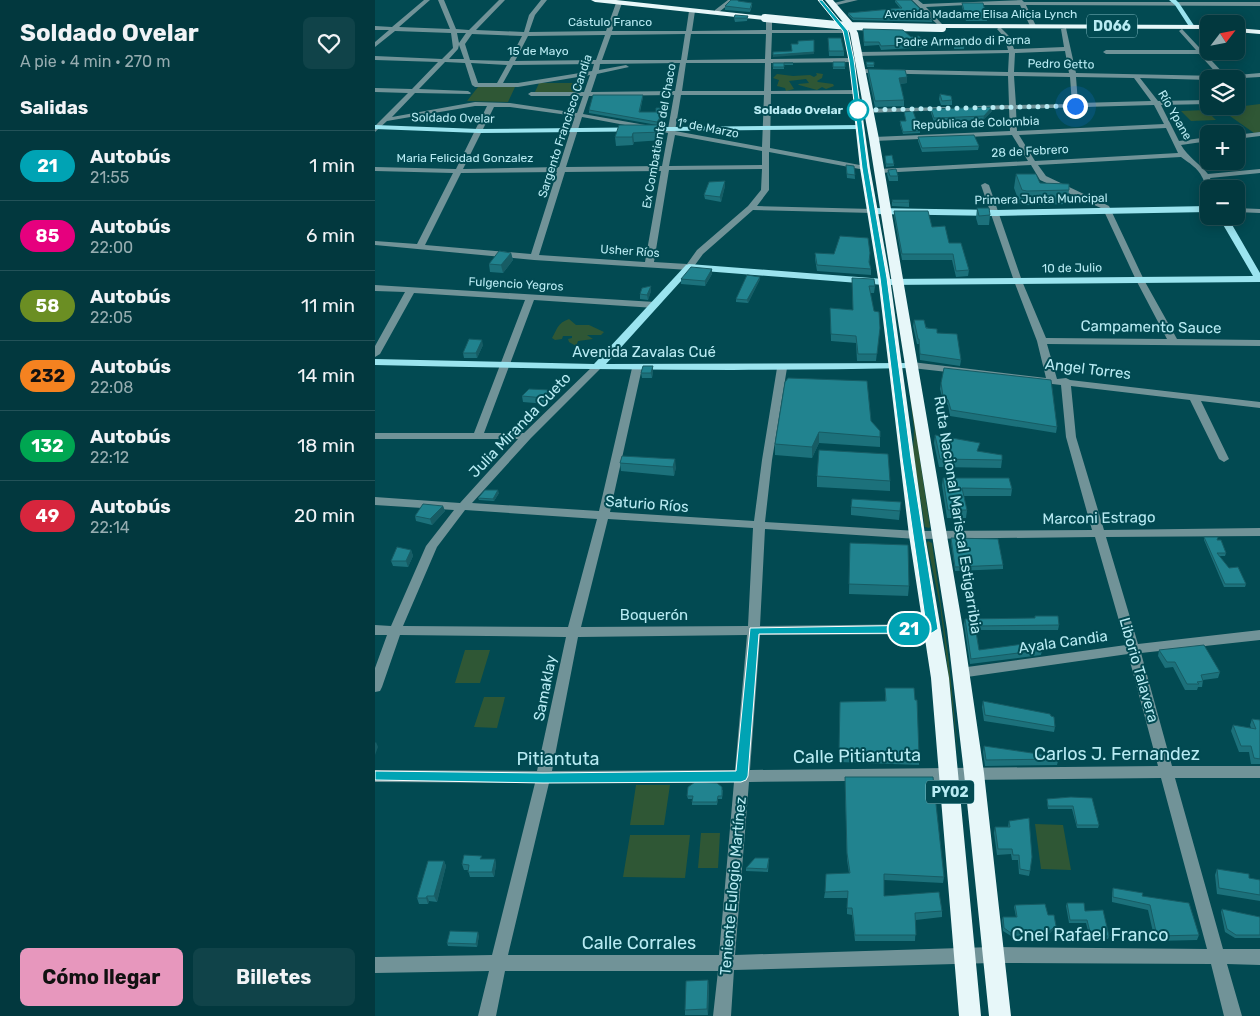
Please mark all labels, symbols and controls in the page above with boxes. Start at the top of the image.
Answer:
street label: Avenida Madame Elisa Alicia Lynch [885,7,1077,21]
street label: Cástulo Franco [568,15,652,29]
road number: D066 [1087,15,1137,38]
north arrow [1200,15,1245,60]
map controls [1200,15,1245,225]
button: heart [303,17,355,69]
text: Soldado Ovelar [20,19,199,47]
street label: Padre Armando di Perna [895,33,1031,49]
street label: 15 de Mayo [507,44,569,58]
text: A pie · 4 min · 270 m [20,52,170,71]
street label: Sargento Francisco Candia [535,53,595,199]
street label: Pedro Getto [1027,56,1095,72]
street label: Ex Combatiente del Chaco [639,62,679,210]
button: layers [1200,70,1245,115]
street label: Río Ypane [1155,88,1195,143]
your location [1063,94,1088,119]
text: Salidas [20,96,88,119]
marker: Soldado Ovelar [847,99,869,121]
place label: Soldado Ovelar [754,103,844,117]
street label: Soldado Ovelar [411,110,495,126]
street label: República de Colombia [912,114,1040,132]
street label: 1º de Marzo [676,115,740,141]
button: + [1200,125,1245,170]
street label: 28 de Febrero [991,142,1069,160]
text: Autobús [90,145,171,168]
street label: Maria Felicidad Gonzalez [397,151,533,165]
text: 1 min [309,154,355,177]
text: 21 [37,155,58,177]
text: 21:55 [90,168,129,187]
button: − [1200,180,1245,225]
street label: Primera Junta Muncipal [974,191,1108,207]
text: Autobús [90,215,171,238]
text: 6 min [306,224,355,247]
text: 85 [36,225,59,247]
text: 22:00 [90,238,133,257]
street label: Usher Ríos [600,242,660,260]
street label: 10 de Julio [1042,260,1102,276]
street label: Fulgencio Yegros [468,275,564,293]
text: Autobús [90,285,171,308]
text: 11 min [301,294,355,317]
text: 58 [36,295,59,317]
text: 22:05 [90,308,133,327]
street label: Campamento Sauce [1080,317,1222,337]
street label: Avenida Zavalas Cué [572,343,716,361]
text: Autobús [90,355,171,378]
street label: Angel Torres [1044,355,1132,383]
text: 14 min [297,364,355,387]
text: 232 [30,365,65,387]
street label: Julia Miranda Cueto [465,369,575,481]
text: 22:08 [90,378,133,397]
street label: Ruta Nacional Mariscal Estigarribia [930,395,986,635]
text: Autobús [90,425,171,448]
text: 18 min [297,434,355,457]
text: 132 [31,435,64,457]
text: 22:12 [90,448,129,467]
street label: Saturio Ríos [605,492,690,516]
text: Autobús [90,495,171,518]
text: 20 min [294,504,355,527]
text: 49 [36,505,59,527]
street label: Marconi Estrago [1042,508,1156,528]
text: 22:14 [90,518,130,537]
street label: Boquerón [620,606,688,624]
line badge: 21 [887,613,931,645]
street label: Liborio Talavera [1115,615,1163,725]
text: 21 [899,618,919,640]
street label: Ayala Candia [1017,627,1109,657]
street label: Samaklay [530,653,560,723]
street label: Carlos J. Fernandez [1034,743,1200,765]
street label: Calle Pitiantuta [793,744,921,768]
street label: Pitiantuta [517,748,599,770]
road number: PY02 [926,780,974,804]
street label: Teniente Eulogio Martínez [716,796,750,976]
street label: Cnel Rafael Franco [1011,924,1169,946]
street label: Calle Corrales [582,932,696,954]
button: Cómo llegar [20,948,183,1006]
button: Billetes [193,948,355,1006]

